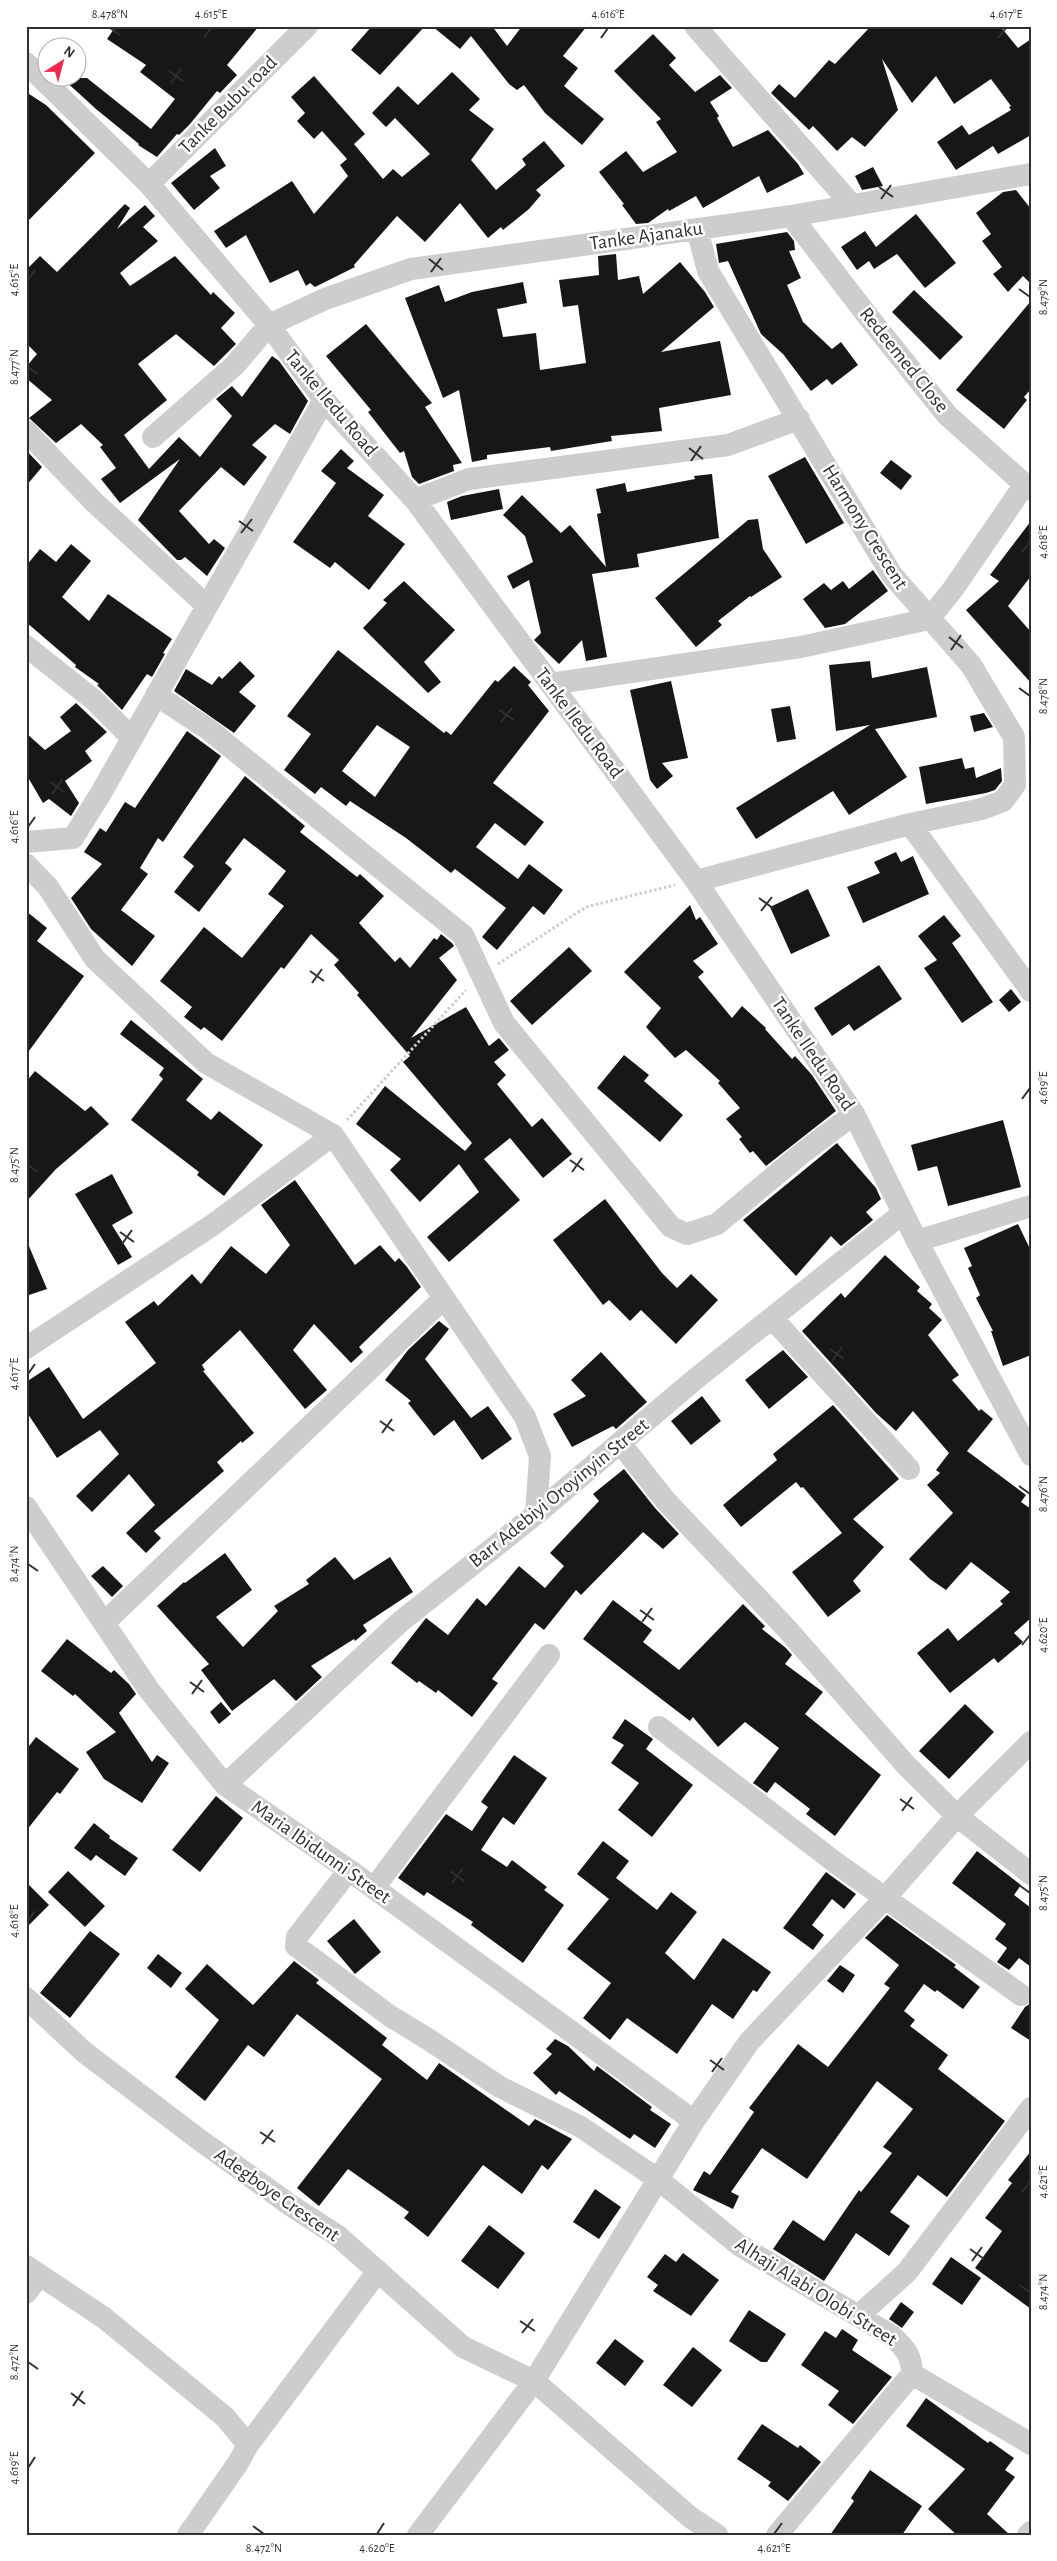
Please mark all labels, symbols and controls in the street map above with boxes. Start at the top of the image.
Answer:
text: 8.478°N [92,8,128,20]
text: 4.615°E [195,8,228,20]
text: 4.616°E [591,8,625,20]
text: 4.617°E [990,8,1023,20]
north arrow [38,38,88,88]
text: N [61,44,77,61]
street label: Tanke Bubu road [175,52,281,158]
street label: Tanke Ajanaku [588,218,704,254]
text: 4.615°E [8,263,20,296]
text: 8.479°N [1037,279,1049,315]
street label: Redeemed Close [856,304,952,416]
street label: Tanke Iledu Road [281,346,381,460]
text: 8.477°N [8,349,20,385]
street label: Harmony Crescent [819,461,912,593]
text: 4.618°E [1037,525,1049,559]
street label: Tanke Iledu Road [531,664,627,782]
text: 8.478°N [1037,678,1049,714]
text: 4.616°E [8,810,20,844]
street label: Tanke Iledu Road [768,994,858,1114]
text: 4.619°E [1037,1071,1049,1105]
text: 8.475°N [8,1147,20,1183]
text: 4.617°E [8,1357,20,1390]
street label: Barr Adebiyi Oroyinyin Street [465,1414,653,1571]
text: 8.476°N [1037,1476,1049,1512]
text: 8.474°N [8,1546,20,1582]
text: 4.620°E [1037,1617,1049,1653]
street label: Maria Ibidunni Street [248,1797,395,1908]
text: 8.475°N [1037,1875,1049,1911]
text: 4.618°E [8,1904,20,1938]
street label: Adegboye Crescent [211,2144,344,2246]
text: 4.621°E [1037,2165,1049,2199]
street label: Alhaji Alabi Olobi Street [732,2234,901,2350]
text: 8.474°N [1037,2274,1049,2310]
text: 8.472°N [8,2344,20,2380]
text: 4.619°E [8,2451,20,2485]
text: 8.472°N [246,2542,282,2554]
text: 4.620°E [359,2542,395,2554]
text: 4.621°E [757,2542,791,2554]

